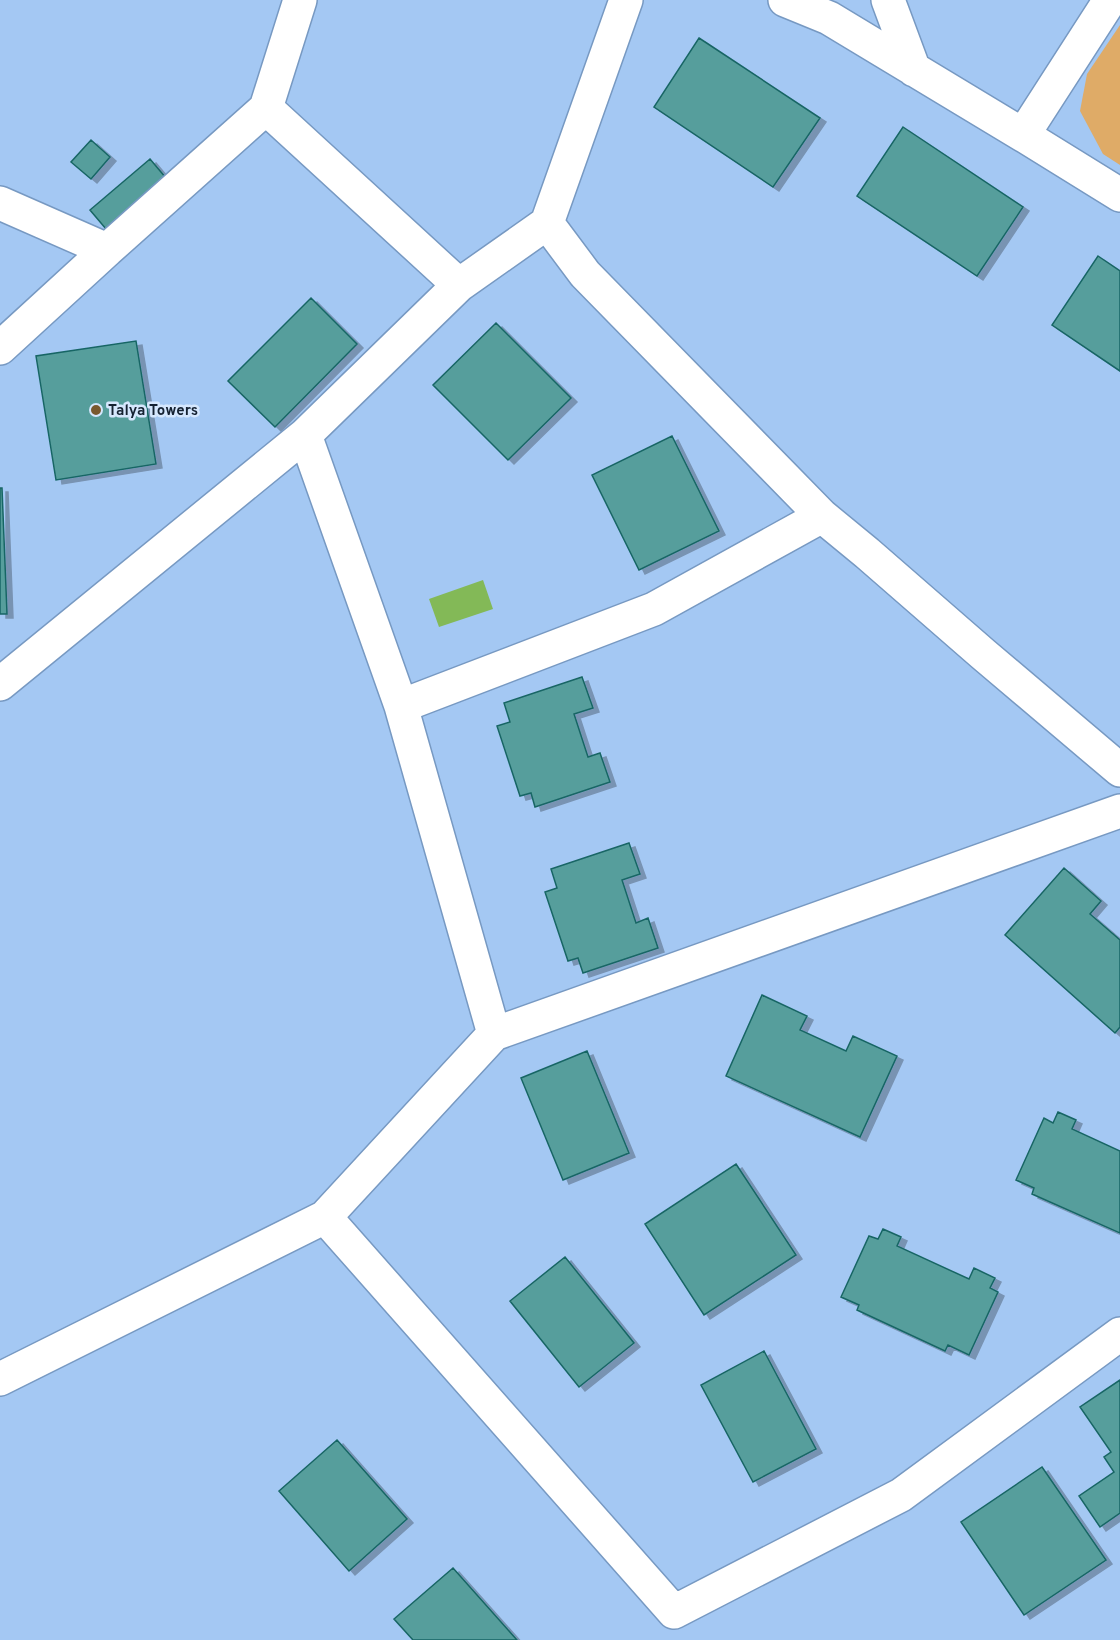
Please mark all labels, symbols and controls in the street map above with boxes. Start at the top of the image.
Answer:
place label: Talya Towers [108,402,198,421]
marker: Talya Towers [89,403,103,417]

